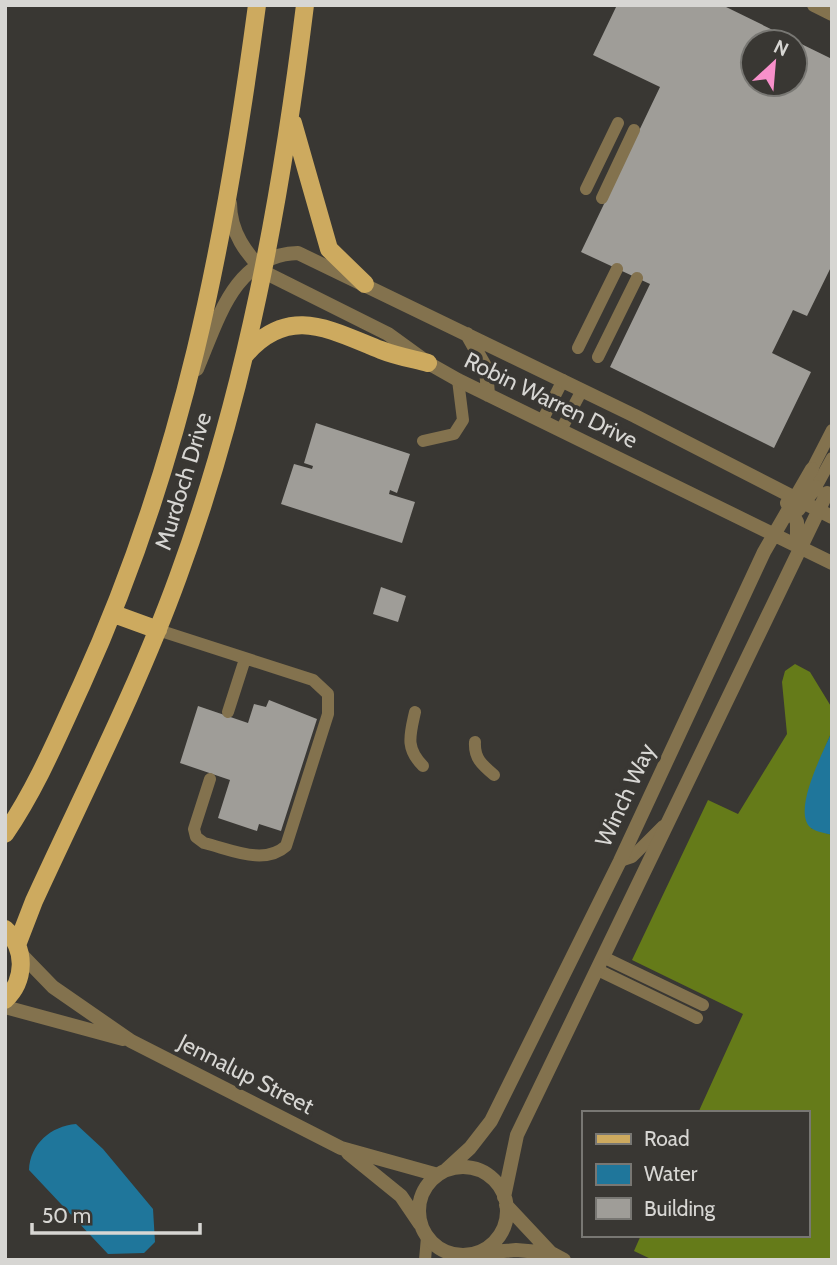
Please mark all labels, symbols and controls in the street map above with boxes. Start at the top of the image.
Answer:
north arrow [739,28,809,98]
text: N [770,35,792,61]
street label: Robin Warren Drive [460,346,642,454]
street label: Murdoch Drive [149,409,217,553]
street label: Winch Way [589,739,661,851]
street label: Jennalup Street [173,1027,319,1120]
legend [582,1111,809,1237]
text: Road [644,1126,690,1151]
text: Water [644,1161,698,1186]
scale bar [32,1192,200,1236]
text: Building [644,1196,716,1221]
text: 50 m [42,1203,91,1228]

